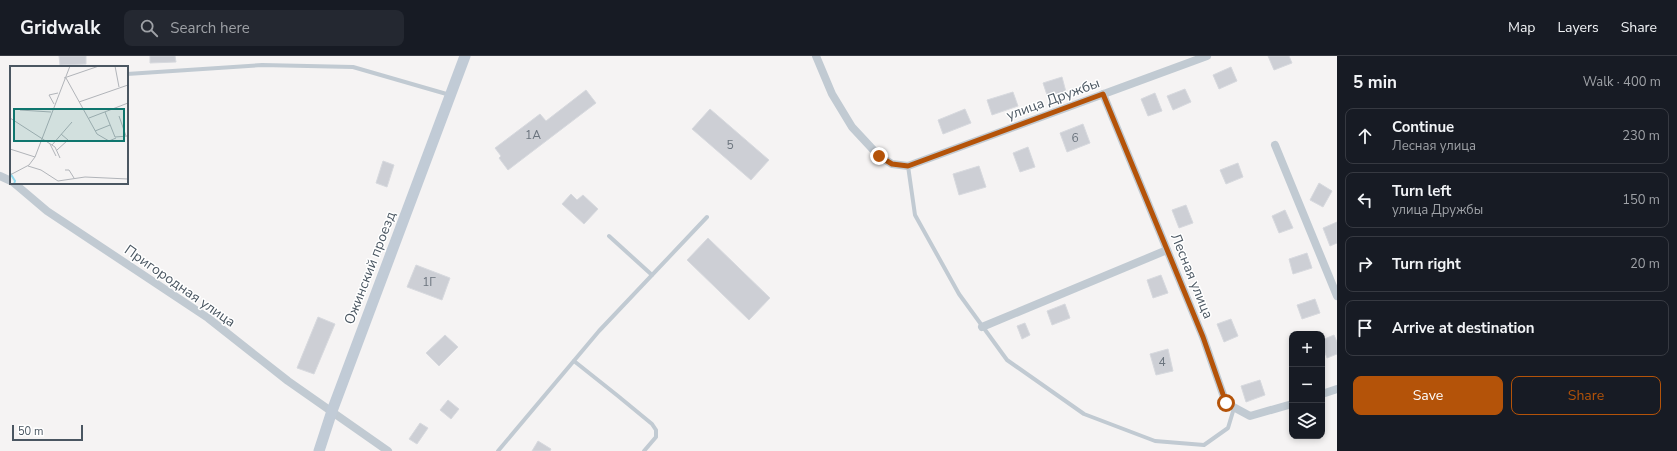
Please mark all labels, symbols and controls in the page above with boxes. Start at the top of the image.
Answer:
search box [124,10,404,46]
text: Gridwalk [20,15,100,41]
icon: search [138,17,160,39]
text: Search here [170,18,250,38]
text: Map [1508,18,1535,37]
text: Layers [1557,18,1599,37]
text: Share [1621,18,1657,37]
inset map [10,66,128,184]
text: 5 min [1353,71,1397,94]
street label: улица Дружбы [1004,73,1102,125]
text: Walk · 400 m [1583,73,1661,91]
text: Continue [1392,117,1454,137]
icon: ahead [1354,125,1376,147]
house number: 1А [525,127,541,143]
text: 230 m [1622,127,1660,145]
house number: 6 [1071,130,1079,146]
house number: 5 [726,137,734,153]
text: Лесная улица [1392,137,1476,155]
route end [870,147,888,165]
text: Turn left [1392,181,1451,201]
icon: left [1354,189,1376,211]
text: 150 m [1622,191,1660,209]
text: улица Дружбы [1392,201,1483,219]
street label: Ожинский проезд [340,209,400,327]
street label: Лесная улица [1166,230,1218,322]
street label: Пригородная улица [121,240,239,332]
icon: right [1354,253,1376,275]
text: Turn right [1392,254,1461,274]
text: 20 m [1630,255,1660,273]
house number: 1Г [422,274,436,290]
icon: arrive [1354,317,1376,339]
text: Arrive at destination [1392,318,1535,338]
map controls [1289,331,1325,439]
button: + [1289,331,1325,367]
house number: 4 [1158,354,1166,370]
button: − [1289,367,1325,403]
button: Save [1353,376,1503,415]
button: Share [1511,376,1661,415]
route start [1217,394,1235,412]
button: layers [1289,403,1325,439]
scale bar [12,423,83,442]
text: 50 m [18,424,43,439]

